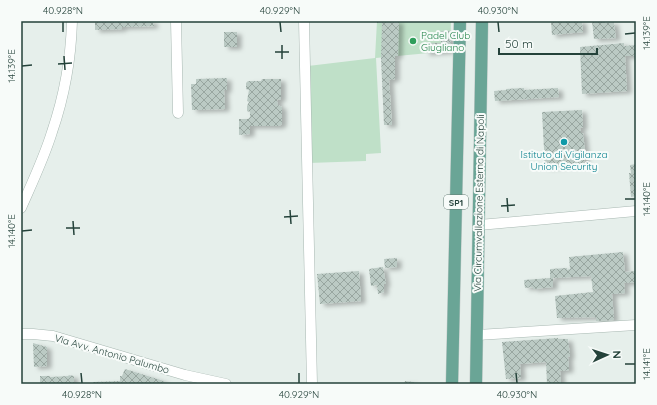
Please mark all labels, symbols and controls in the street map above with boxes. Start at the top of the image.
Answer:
text: 40.928°N [43,4,83,17]
text: 40.929°N [260,4,300,17]
text: 40.930°N [478,4,518,17]
text: 14.139°E [640,16,653,50]
place label: Padel Club Giugliano [421,29,470,54]
scale bar [499,30,597,56]
marker: Padel Club Giugliano [408,36,418,46]
text: 50 m [505,36,533,51]
text: 14.139°E [5,49,18,83]
street label: Via Circumvallazione Esterna di Napoli [471,114,487,292]
marker: Istituto di Vigilanza Union Security [559,137,569,147]
place label: Istituto di Vigilanza Union Security [521,148,608,173]
text: 14.140°E [640,182,653,216]
road number: SP1 [444,195,468,209]
text: 14.140°E [5,214,18,248]
street label: Via Avv. Antonio Palumbo [53,331,171,377]
north arrow [587,335,627,375]
text: 14.141°E [640,348,653,380]
text: N [610,350,624,359]
text: 40.928°N [62,388,102,401]
text: 40.929°N [279,388,319,401]
text: 40.930°N [497,388,537,401]

